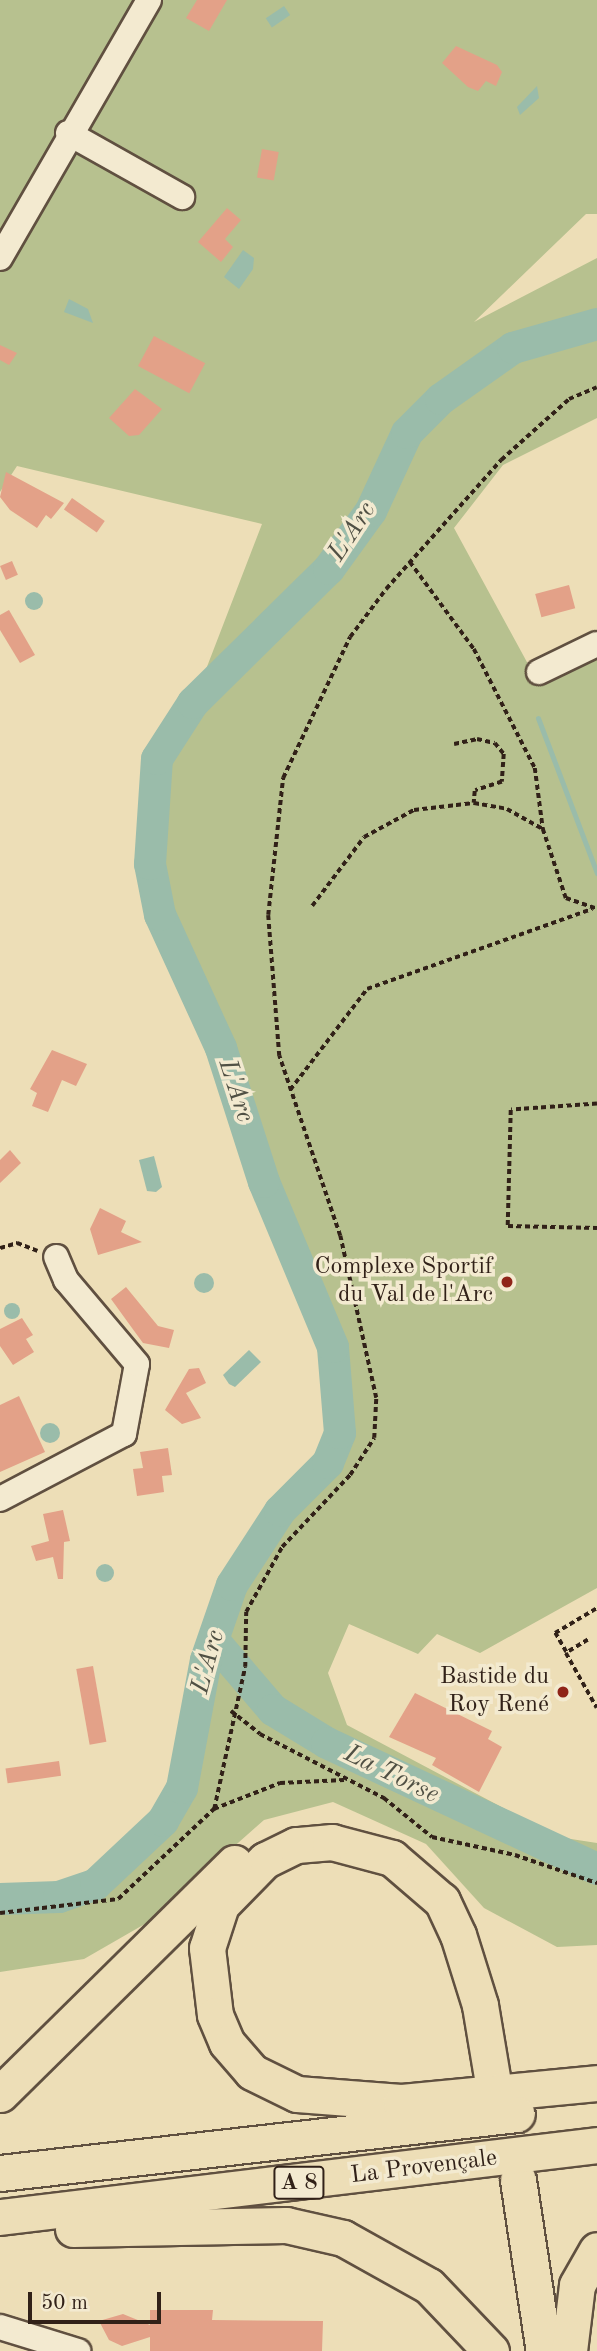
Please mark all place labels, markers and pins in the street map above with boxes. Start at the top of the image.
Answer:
place label: Complexe Sportif du Val de l'Arc [314,1254,493,1310]
marker: Complexe Sportif du Val de l'Arc [499,1274,515,1290]
place label: Bastide du Roy René [440,1664,549,1720]
marker: Bastide du Roy René [555,1684,571,1700]

